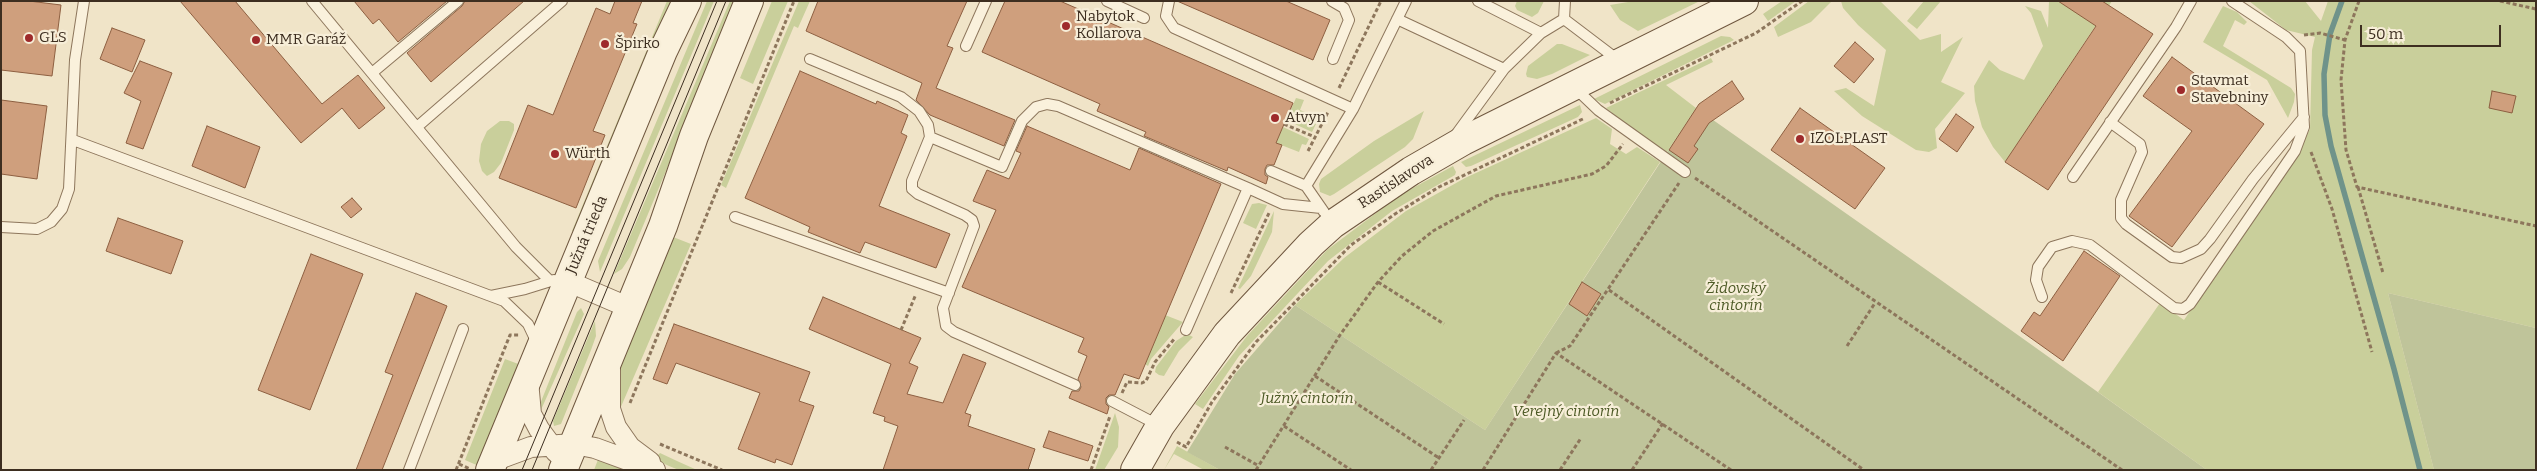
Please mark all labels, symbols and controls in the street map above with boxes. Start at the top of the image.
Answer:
place label: Nabytok Kollarova [1076,8,1142,43]
scale bar [2362,15,2503,47]
marker: Nabytok Kollarova [1060,20,1072,32]
text: 50 m [2368,25,2403,43]
place label: GLS [39,29,67,47]
place label: MMR Garáž [266,31,346,49]
marker: GLS [23,32,35,44]
marker: MMR Garáž [250,34,262,46]
place label: Špirko [615,35,660,53]
marker: Špirko [599,38,611,50]
place label: Stavmat Stavebniny [2191,72,2268,107]
marker: Stavmat Stavebniny [2175,84,2187,96]
place label: Atvyn [1285,109,1326,127]
marker: Atvyn [1269,112,1281,124]
place label: IZOLPLAST [1810,130,1887,148]
marker: IZOLPLAST [1794,133,1806,145]
place label: Würth [565,145,610,163]
marker: Würth [549,148,561,160]
street label: Rastislavova [1355,151,1437,213]
street label: Južná trieda [562,193,612,277]
park label: Židovský cintorín [1706,280,1766,315]
park label: Južný cintorín [1260,390,1354,408]
park label: Verejný cintorín [1513,403,1619,421]

